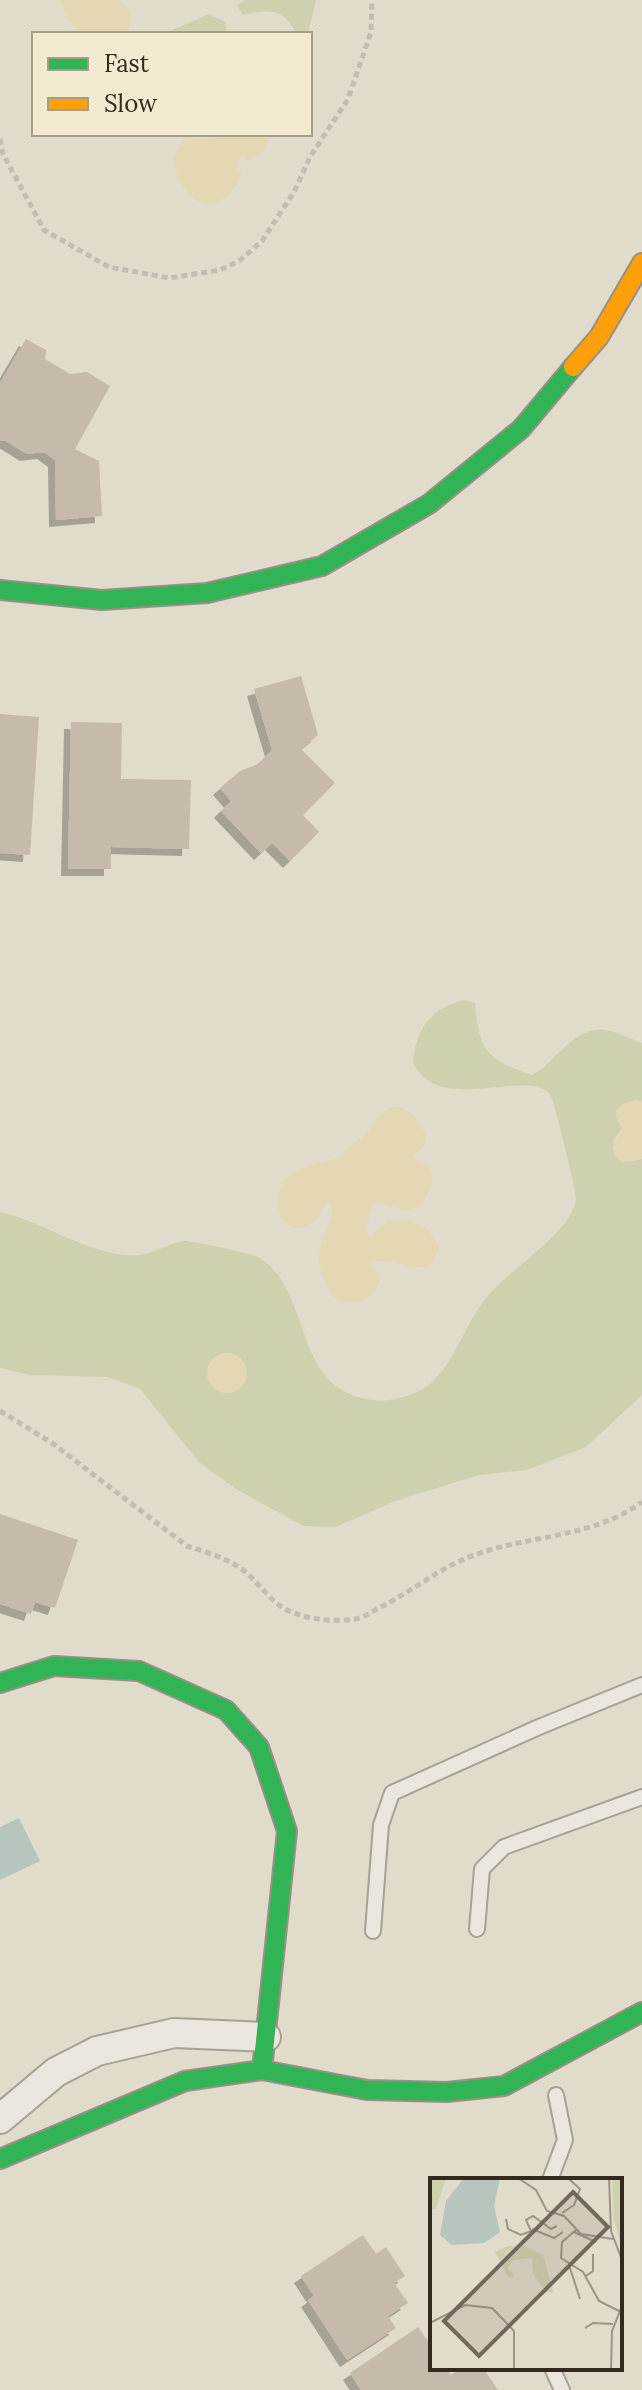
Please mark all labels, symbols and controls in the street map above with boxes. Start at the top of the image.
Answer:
legend [32,32,312,136]
text: Fast [104,48,150,79]
text: Slow [104,88,158,119]
inset map [430,2178,622,2370]

